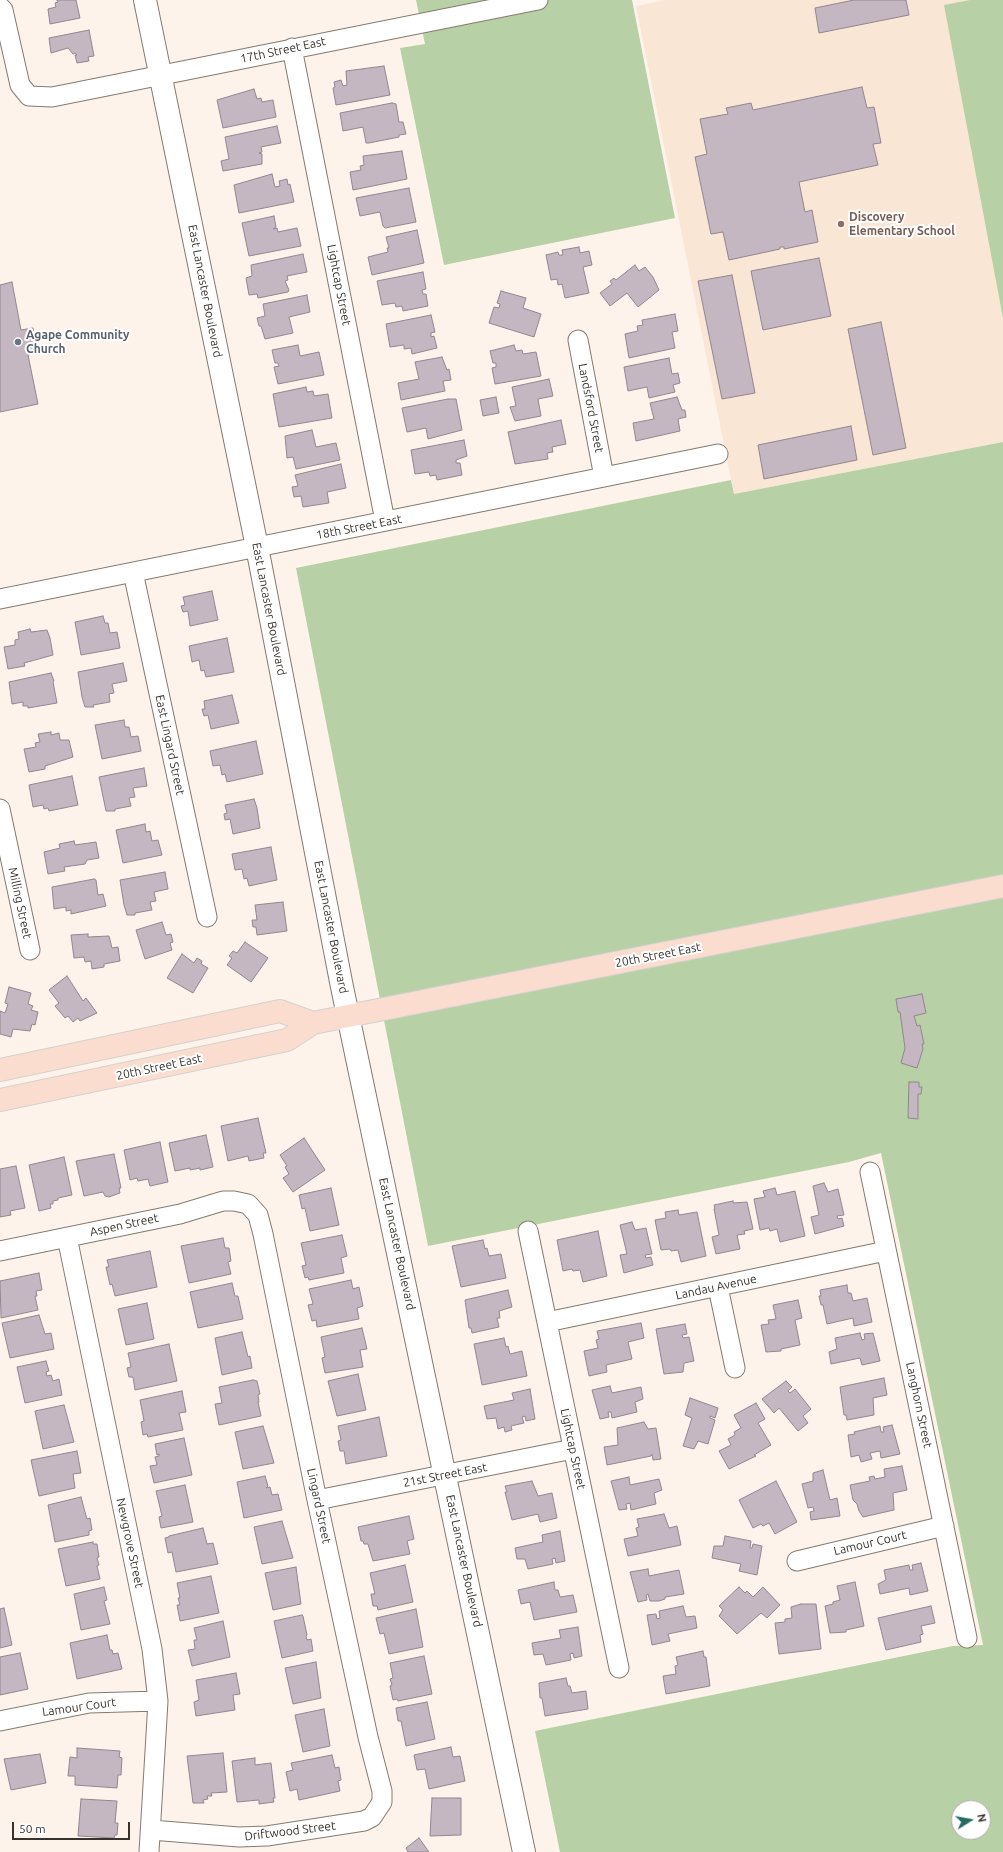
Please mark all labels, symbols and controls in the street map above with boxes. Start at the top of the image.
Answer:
street label: 17th Street East [239,34,327,66]
place label: Discovery Elementary School [849,210,955,238]
marker: Discovery Elementary School [836,219,846,229]
street label: East Lancaster Boulevard [185,223,225,359]
street label: Lightcap Street [324,243,354,327]
place label: Agape Community Church [26,328,129,356]
marker: Agape Community Church [13,337,23,347]
street label: Landsford Street [575,362,607,454]
street label: 18th Street East [315,512,403,542]
street label: East Lancaster Boulevard [249,541,289,677]
street label: East Lingard Street [152,693,188,797]
street label: East Lancaster Boulevard [311,859,351,995]
street label: Milling Street [5,866,35,940]
street label: 20th Street East [614,940,702,970]
street label: 20th Street East [115,1051,203,1083]
street label: East Lancaster Boulevard [376,1176,418,1312]
street label: Aspen Street [88,1211,160,1239]
street label: Landau Avenue [674,1271,758,1303]
street label: Langhorn Street [903,1361,935,1449]
street label: Lightcap Street [557,1407,589,1491]
street label: 21st Street East [402,1460,488,1490]
street label: Lingard Street [304,1467,334,1545]
street label: East Lancaster Boulevard [443,1493,485,1629]
street label: Newgrove Street [113,1497,147,1589]
street label: Lamour Court [832,1528,908,1558]
street label: Lamour Court [41,1695,117,1719]
north arrow [951,1800,991,1840]
text: N [975,1813,988,1823]
scale bar [14,1814,132,1840]
street label: Driftwood Street [244,1818,336,1844]
text: 50 m [19,1822,46,1835]

